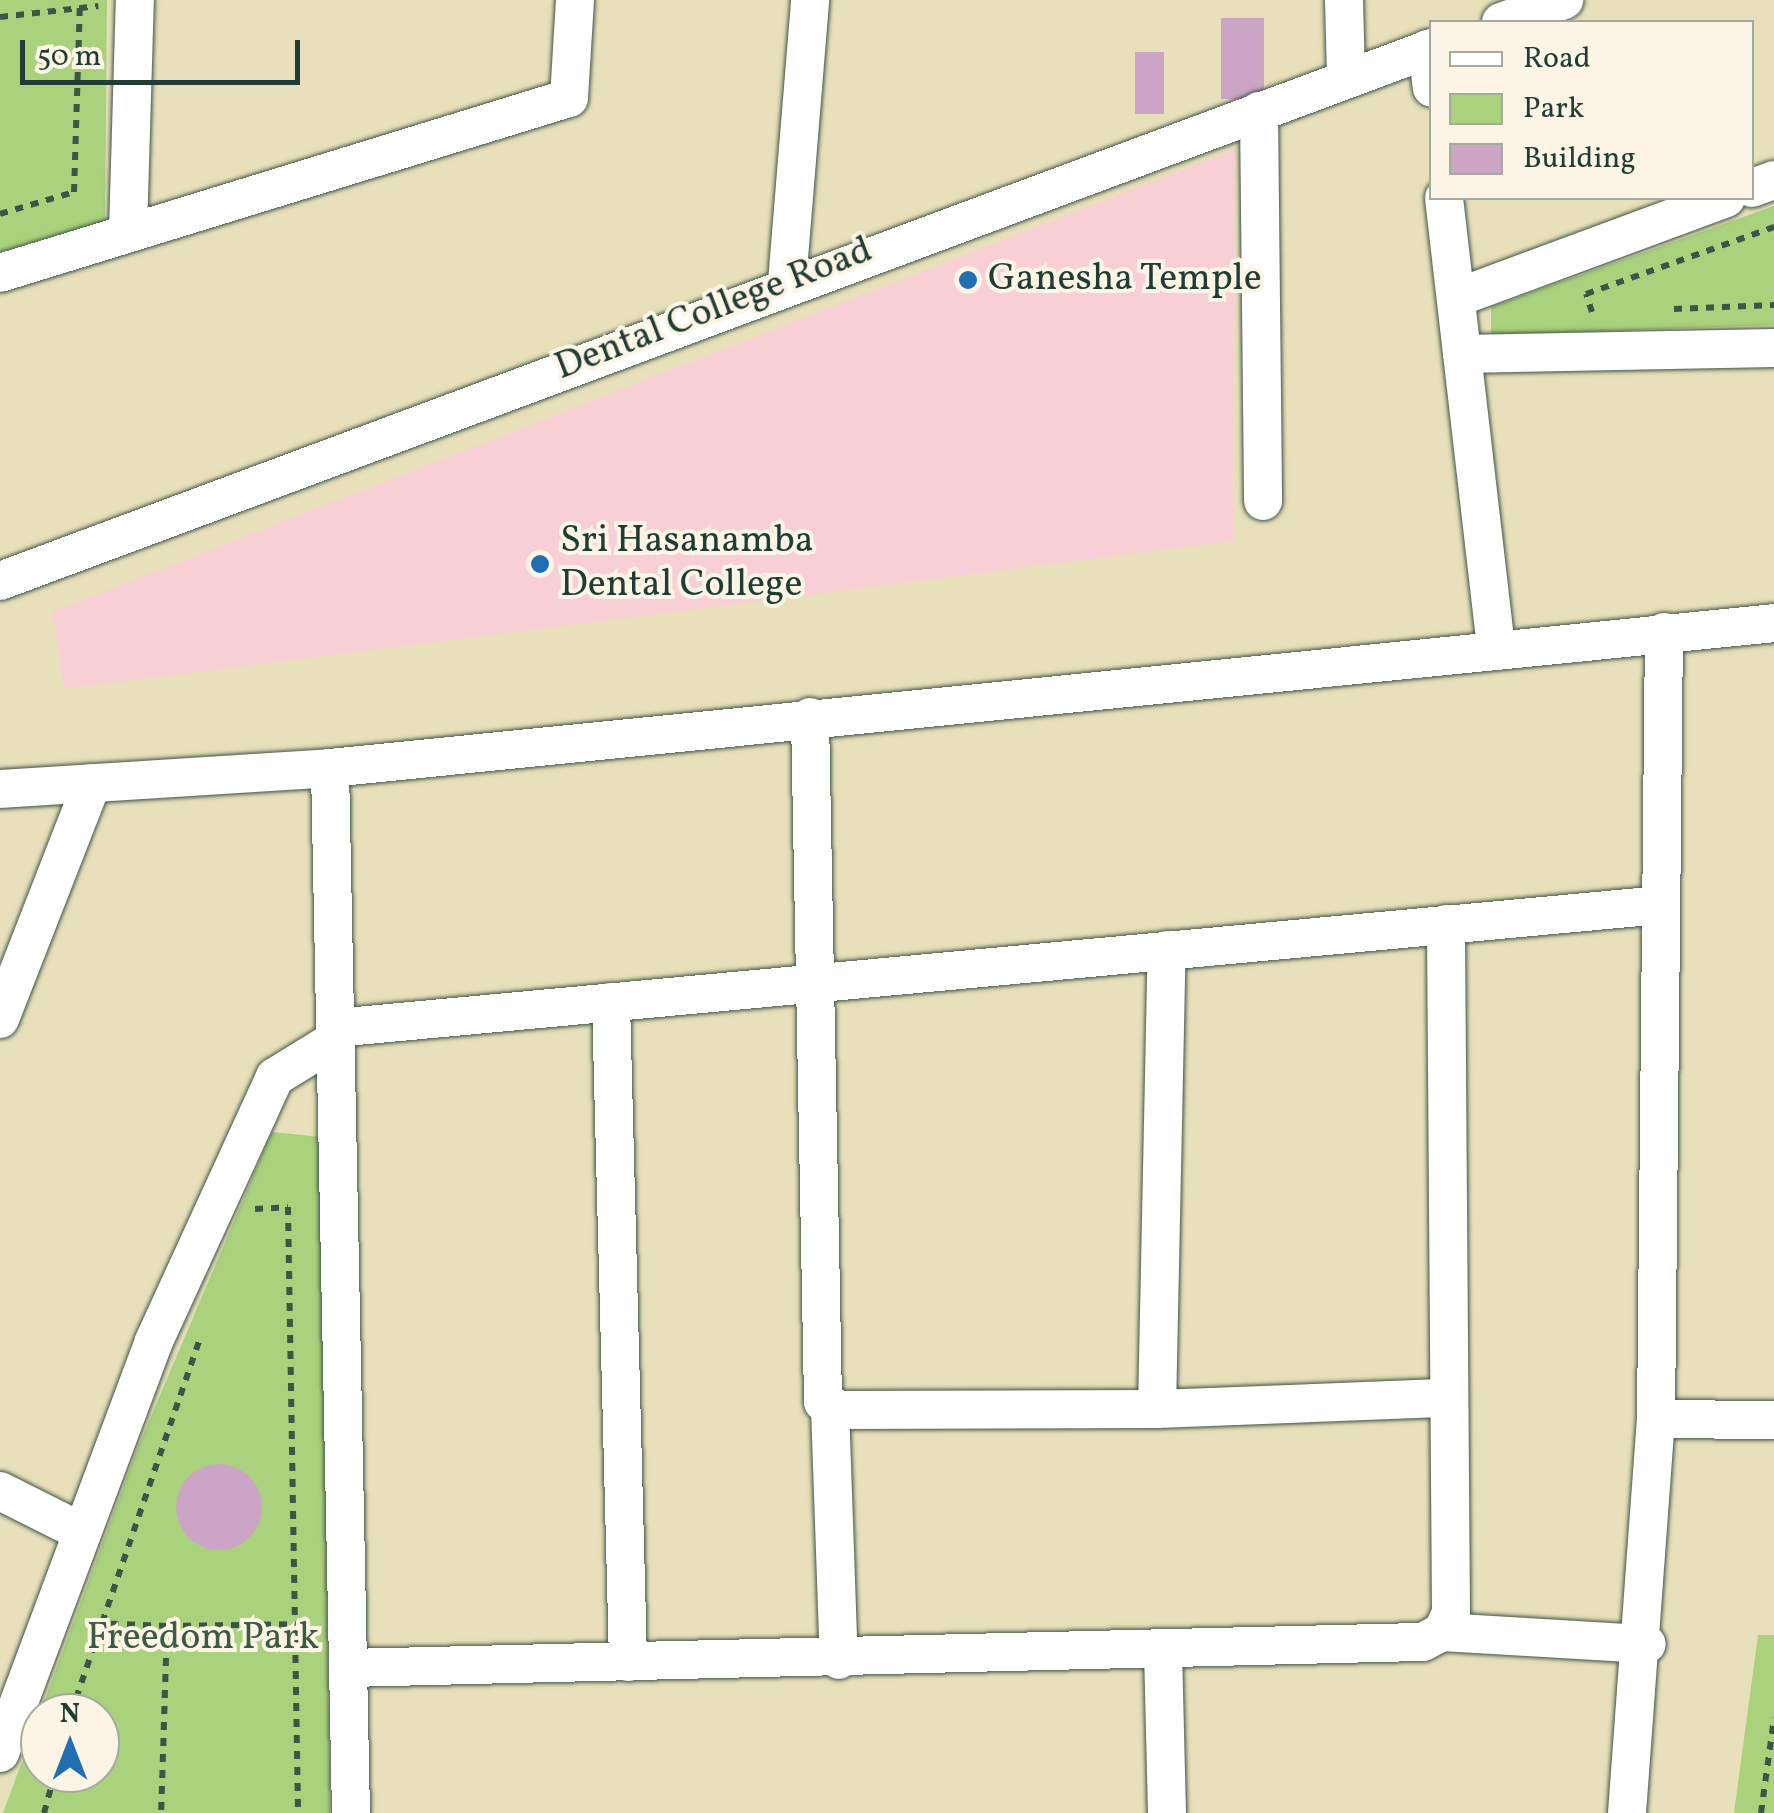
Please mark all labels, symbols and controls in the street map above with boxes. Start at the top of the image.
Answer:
scale bar [25,20,305,82]
legend [1429,20,1754,200]
text: 50 m [37,36,101,78]
text: Road [1523,38,1591,80]
text: Park [1523,88,1584,130]
text: Building [1523,138,1636,180]
street label: Dental College Road [549,229,879,391]
place label: Ganesha Temple [988,257,1263,303]
marker: Ganesha Temple [957,269,979,291]
place label: Sri Hasanamba Dental College [560,519,814,608]
marker: Sri Hasanamba Dental College [529,553,551,575]
park label: Freedom Park [87,1616,319,1662]
north arrow [20,1693,120,1793]
text: N [60,1695,80,1734]

